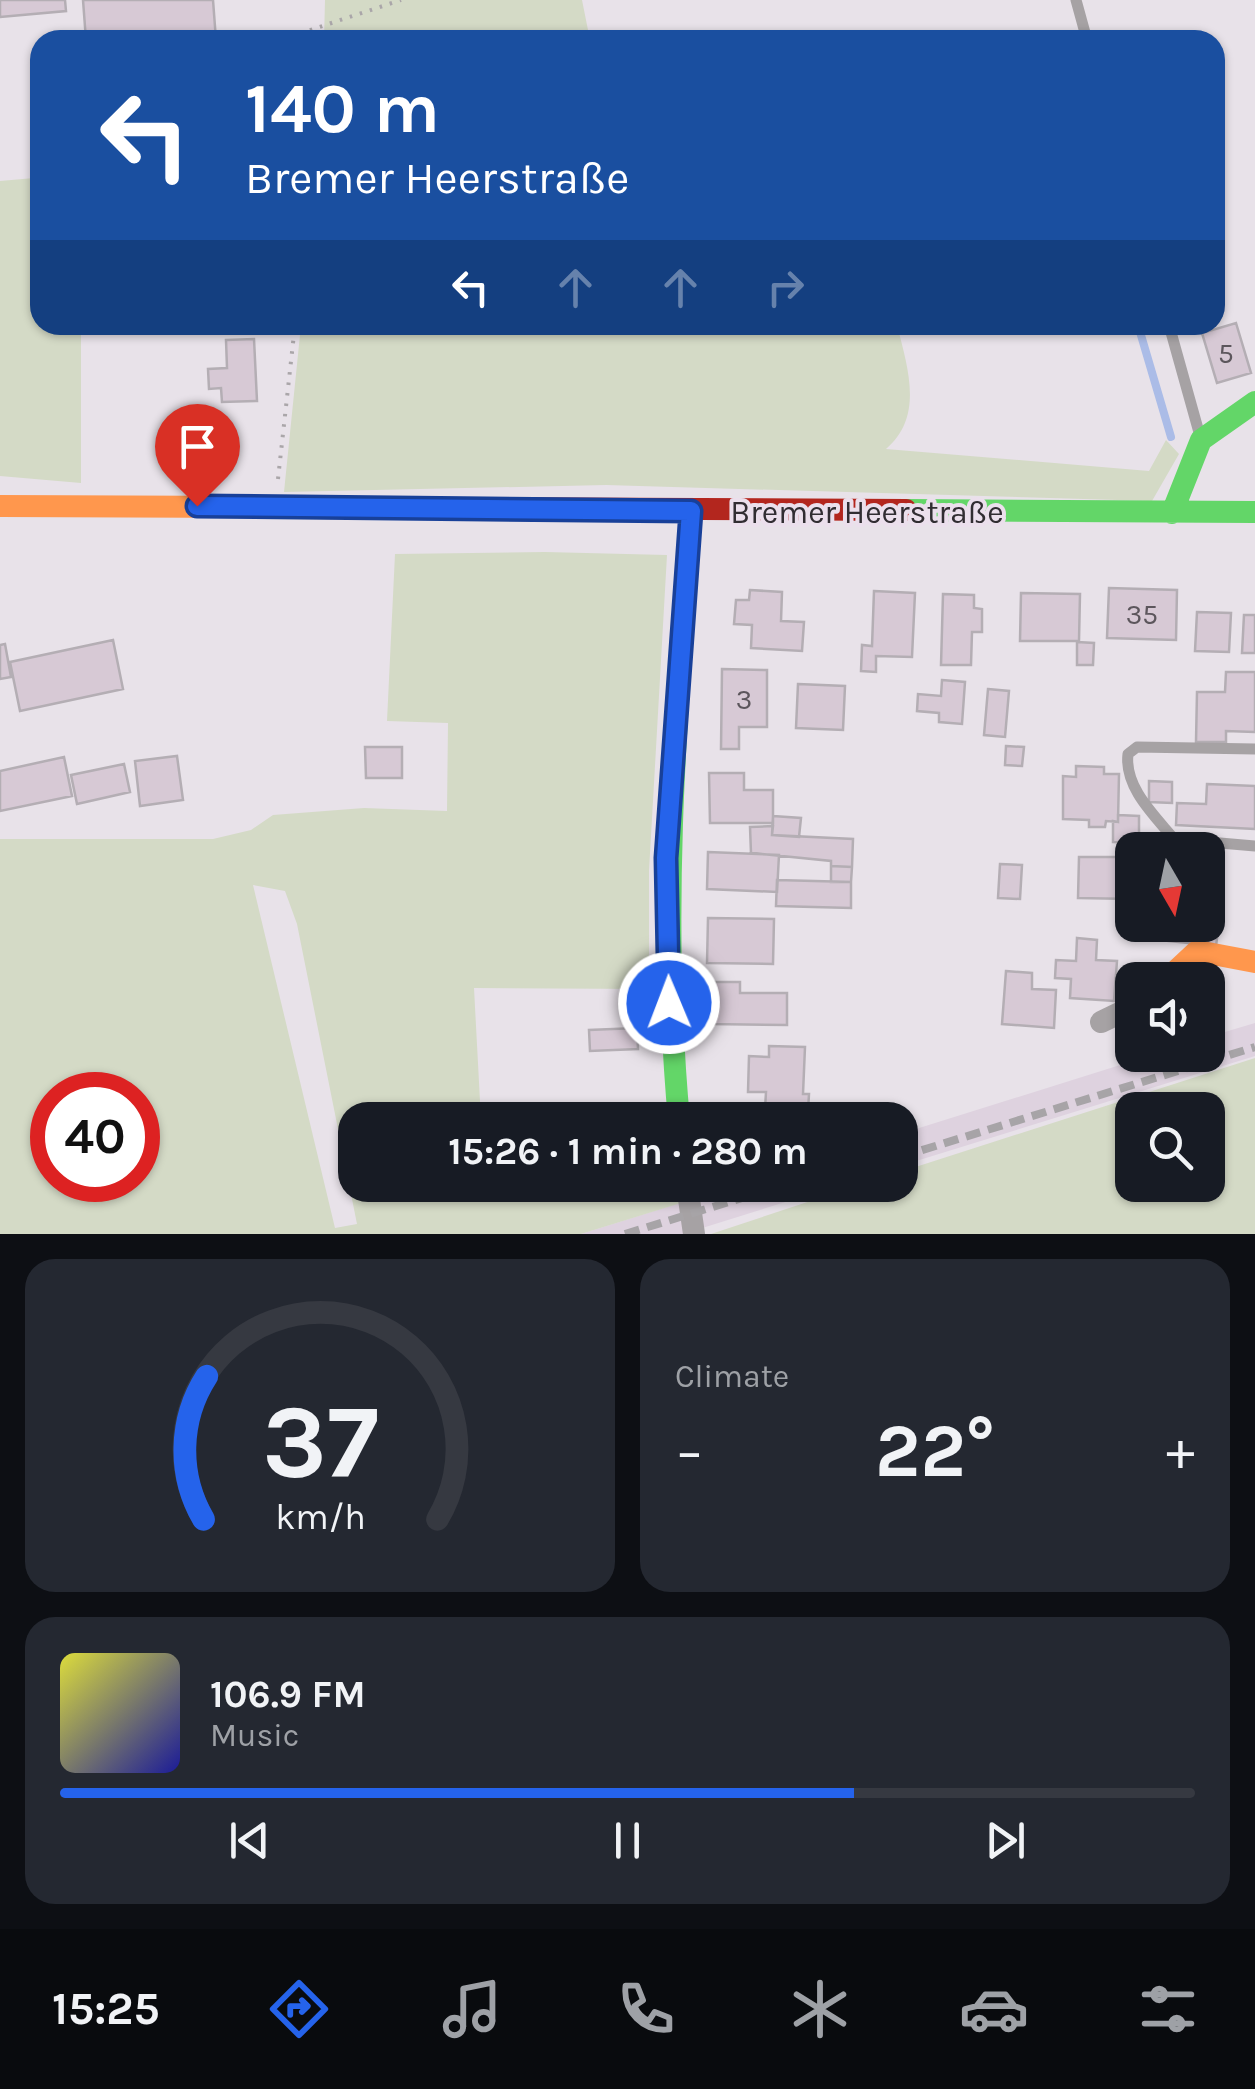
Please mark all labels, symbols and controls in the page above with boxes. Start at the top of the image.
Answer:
text: 140 m [245,68,440,150]
icon: left [80,70,210,200]
text: Bremer Heerstraße [245,152,629,204]
icon: left [443,260,498,315]
icon: ahead [548,260,603,315]
icon: ahead [653,260,708,315]
icon: right [758,260,813,315]
house number: 5 [1218,337,1234,370]
pin [155,404,240,507]
icon: arrive [170,419,225,474]
street label: Bremer Heerstraße [730,494,1004,531]
house number: 35 [1126,598,1158,631]
house number: 3 [736,683,752,716]
north arrow [1115,832,1225,942]
map controls [1115,832,1225,1202]
position arrow [617,951,721,1055]
button: sound [1115,962,1225,1072]
speed limit sign: 40 [30,1072,160,1202]
button: search [1115,1092,1225,1202]
text: 15:26 · 1 min · 280 m [448,1129,808,1174]
text: Climate [675,1358,789,1395]
text: 37 [262,1382,378,1503]
text: 22° [875,1407,995,1495]
text: − [675,1419,704,1483]
text: + [1166,1419,1195,1483]
text: km/h [275,1496,365,1538]
text: 106.9 FM [210,1672,366,1717]
text: Music [210,1717,299,1754]
icon: previous [222,1813,277,1868]
icon: pause [600,1813,655,1868]
icon: next [978,1813,1033,1868]
icon: directions [264,1974,334,2044]
icon: music [437,1974,507,2044]
icon: phone [611,1974,681,2044]
icon: climate [785,1974,855,2044]
icon: car [959,1974,1029,2044]
icon: filters [1133,1974,1203,2044]
text: 15:25 [52,1983,160,2035]

